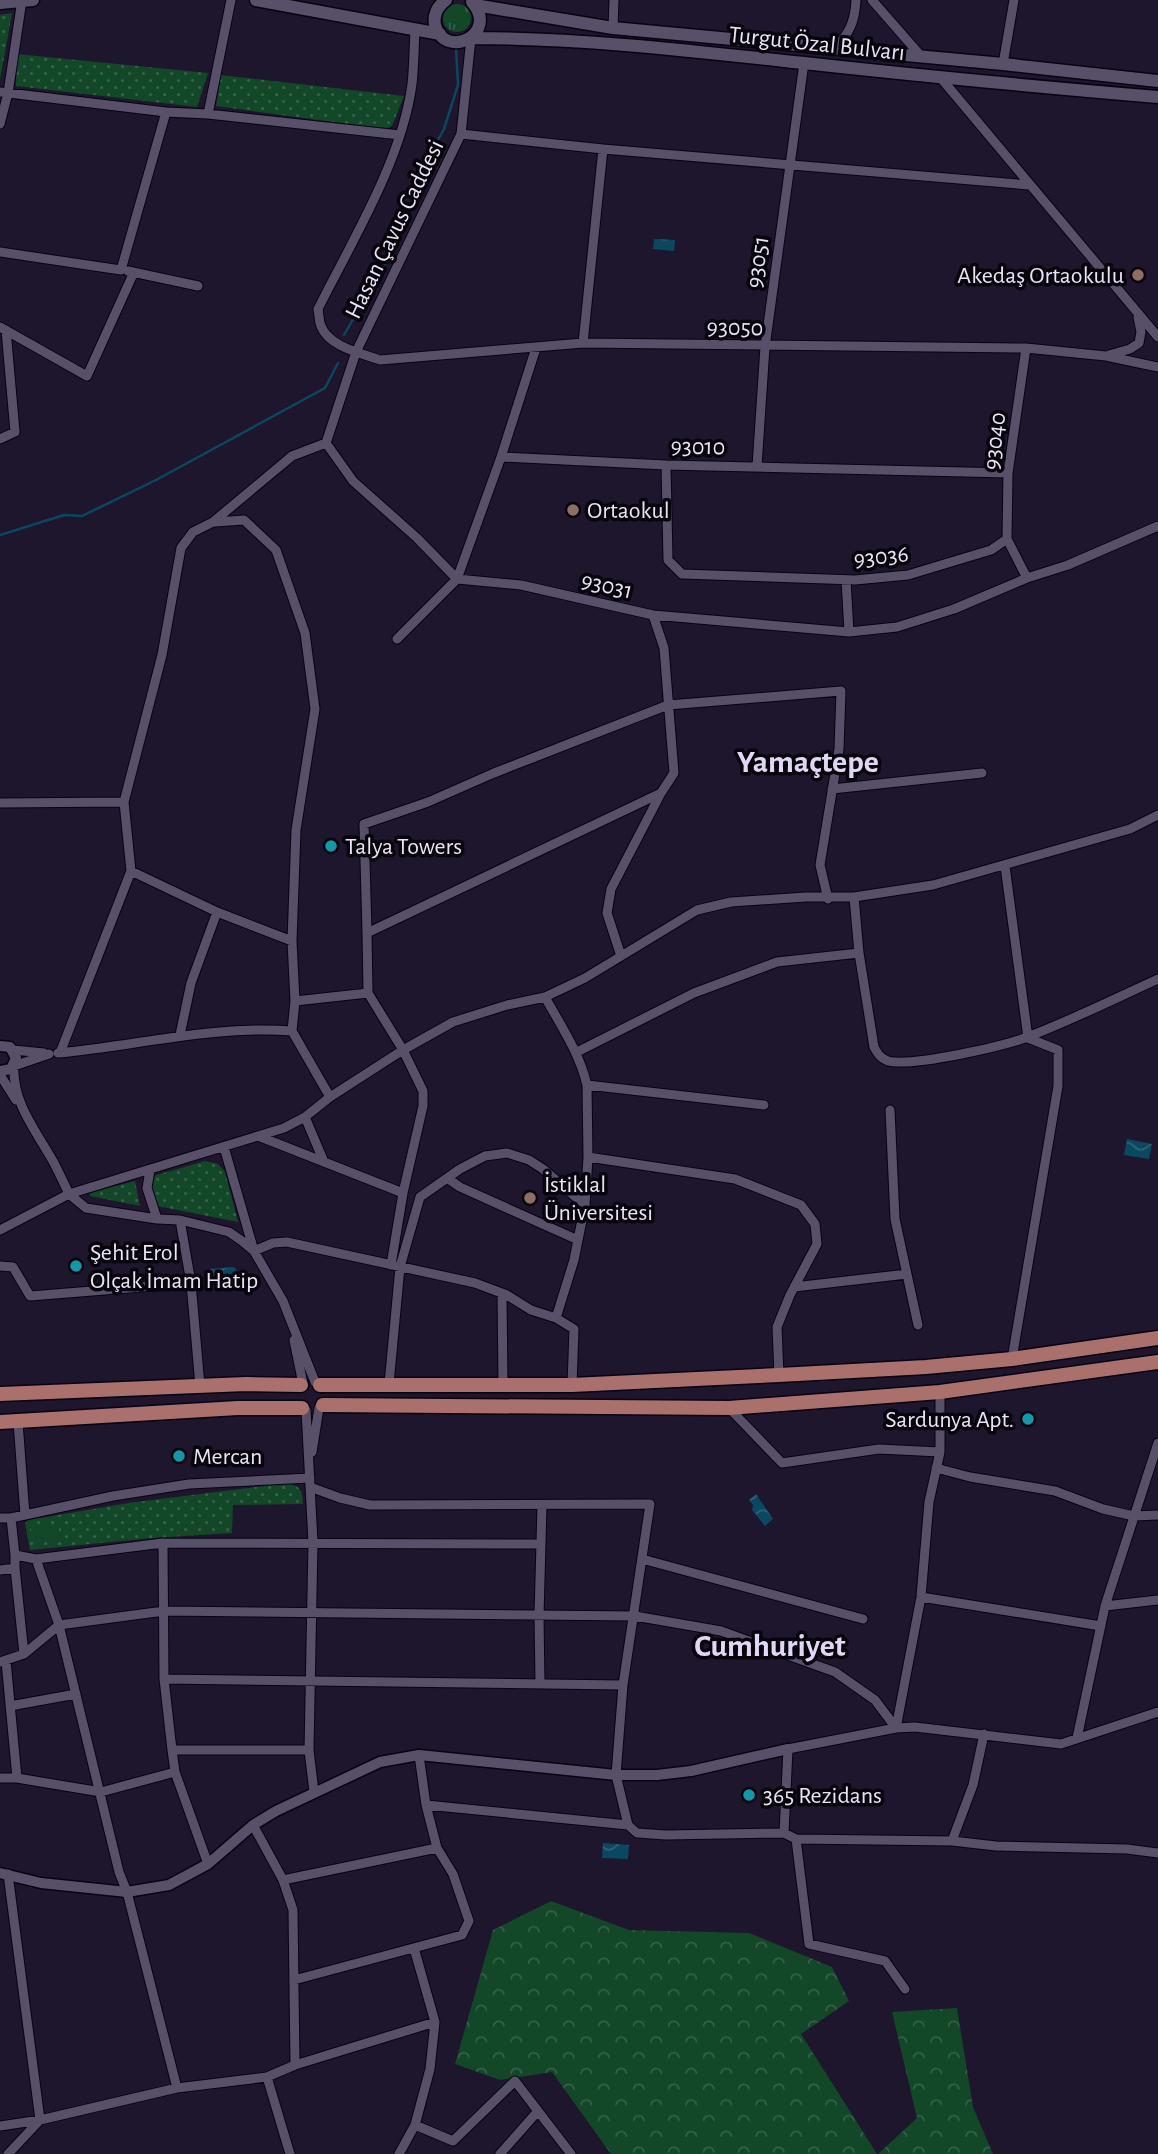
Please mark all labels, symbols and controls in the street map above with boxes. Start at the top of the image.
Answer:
street label: Turgut Özal Bulvarı [728,22,906,65]
street label: Hasan Çavus Caddesi [341,136,449,323]
street label: 93051 [742,235,774,290]
place label: Akedaş Ortaokulu [957,264,1124,288]
marker: Akedaş Ortaokulu [1130,267,1146,283]
street label: 93050 [707,316,763,340]
street label: 93040 [980,411,1010,471]
street label: 93010 [670,435,726,459]
place label: Ortaokul [587,499,670,523]
marker: Ortaokul [565,502,581,518]
street label: 93036 [852,542,910,572]
street label: 93031 [579,568,635,604]
district label: Yamaçtepe [737,746,879,778]
place label: Talya Towers [345,835,462,859]
marker: Talya Towers [323,838,339,854]
place label: İstiklal Üniversitesi [544,1172,653,1225]
marker: İstiklal Üniversitesi [522,1190,538,1206]
place label: Şehit Erol Olçak İmam Hatip [90,1241,258,1293]
marker: Şehit Erol Olçak İmam Hatip [68,1258,84,1274]
place label: Sardunya Apt. [885,1408,1014,1432]
marker: Sardunya Apt. [1020,1411,1036,1427]
place label: Mercan [193,1445,262,1469]
marker: Mercan [171,1448,187,1464]
district label: Cumhuriyet [694,1630,846,1662]
place label: 365 Rezidans [763,1784,882,1808]
marker: 365 Rezidans [741,1787,757,1803]

